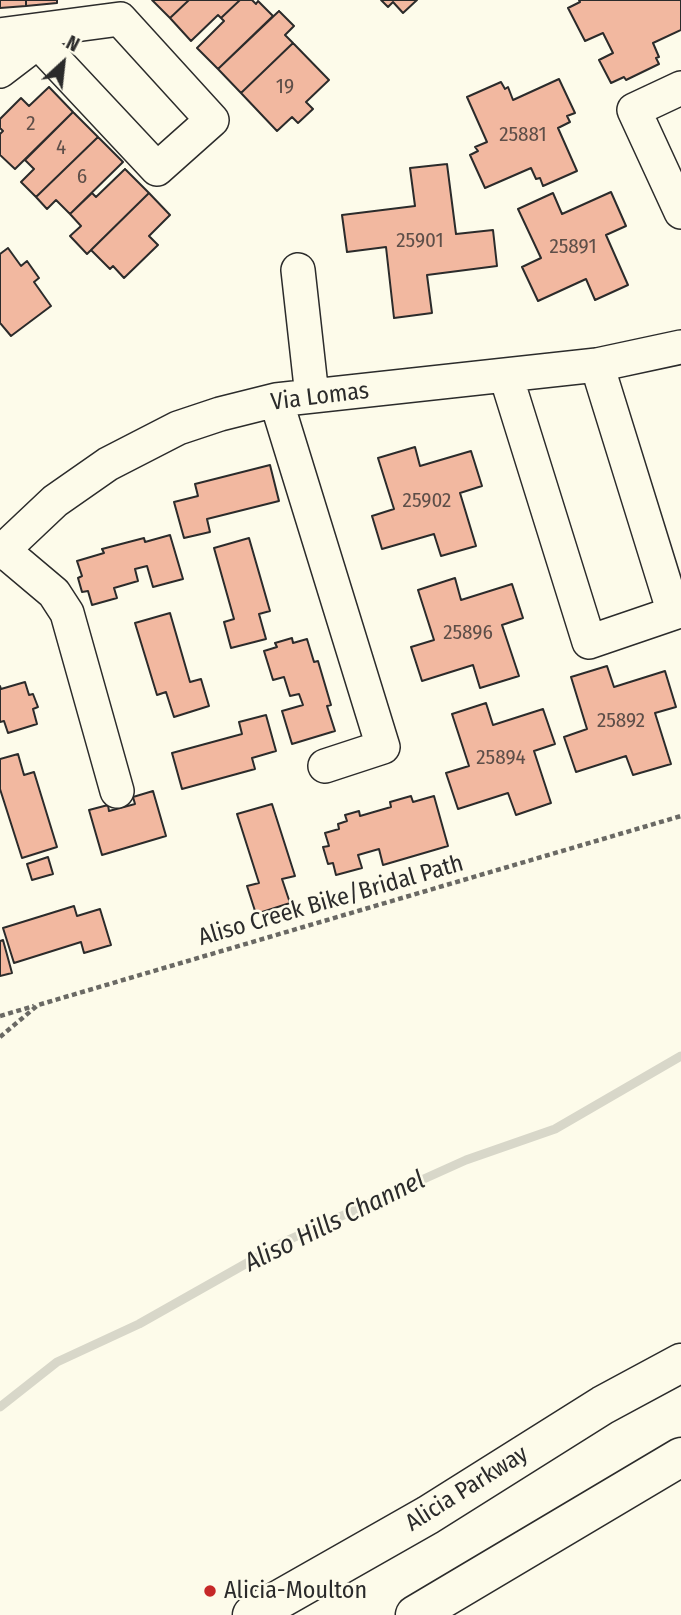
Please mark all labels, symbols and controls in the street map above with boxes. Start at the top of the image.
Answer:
north arrow [28,28,98,98]
text: N [62,31,83,57]
house number: 19 [276,74,294,100]
house number: 2 [26,111,36,137]
house number: 25881 [499,122,547,148]
house number: 4 [56,135,66,161]
house number: 6 [77,164,87,190]
house number: 25901 [396,228,444,254]
house number: 25891 [549,234,597,260]
street label: Via Lomas [269,377,371,417]
house number: 25902 [403,488,451,514]
house number: 25896 [443,620,493,646]
house number: 25892 [597,708,645,734]
house number: 25894 [476,745,526,771]
street label: Aliso Creek Bike/Bridal Path [195,849,467,953]
water label: Aliso Hills Channel [240,1165,430,1279]
street label: Alicia Parkway [400,1440,534,1538]
place label: Alicia-Moulton [224,1577,367,1605]
marker: Alicia-Moulton [202,1583,218,1599]

